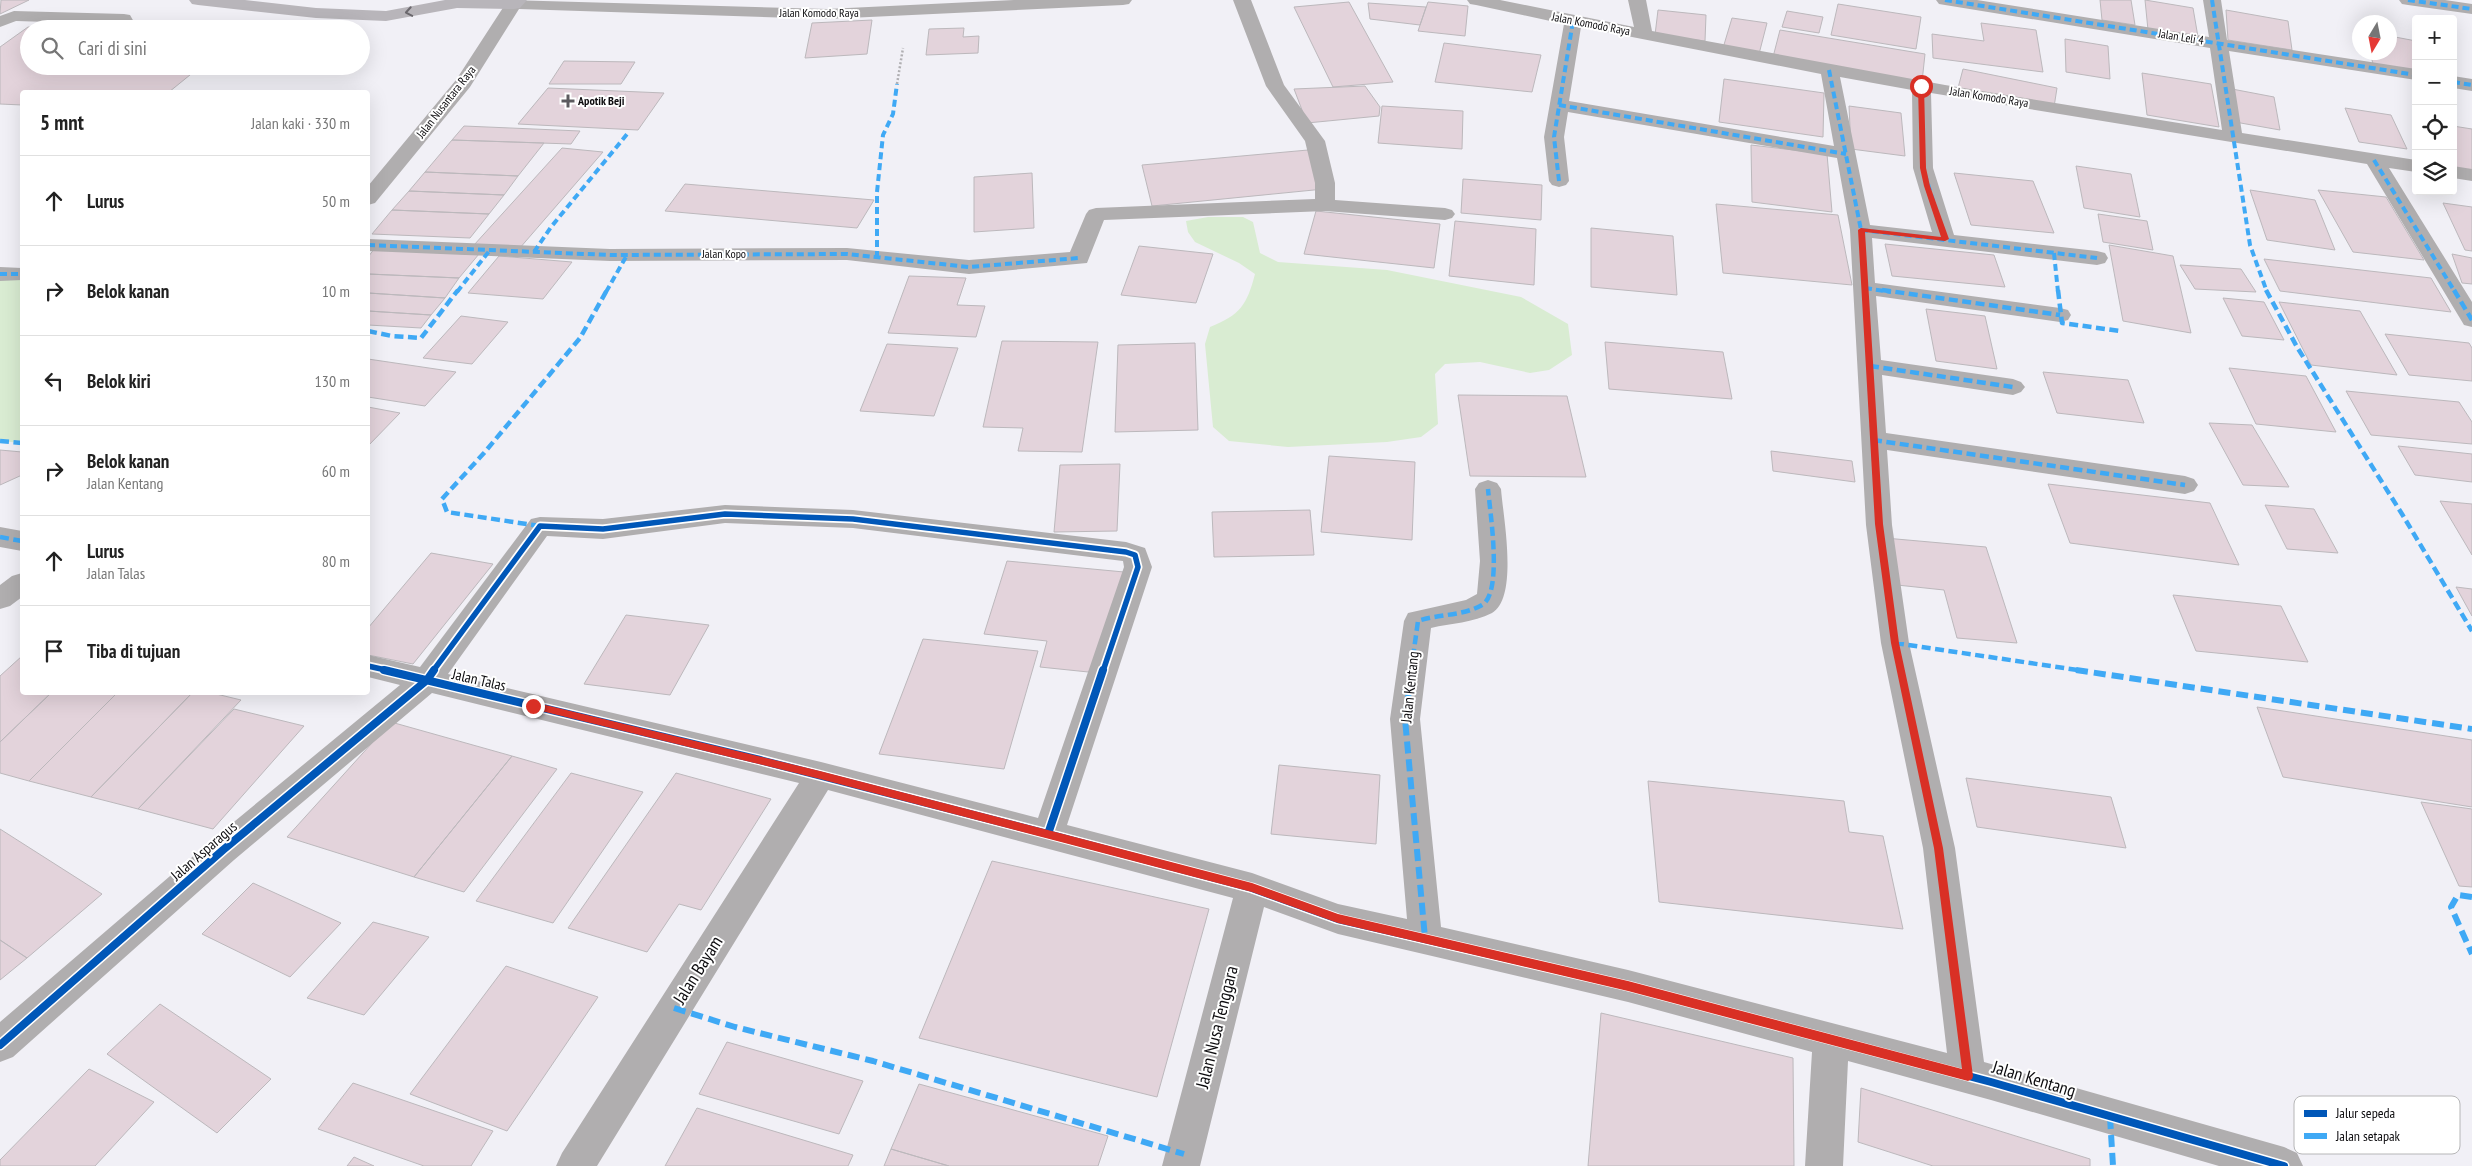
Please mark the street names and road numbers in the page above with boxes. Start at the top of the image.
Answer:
street label: Jalan Komodo Raya [778,5,859,20]
street label: Jalan Komodo Raya [1550,8,1632,38]
street label: Jalan Leli 4 [2156,25,2205,48]
street label: Jalan Nusantara Raya [412,62,479,142]
street label: Jalan Komodo Raya [1948,83,2030,110]
street label: Jalan Kopo [701,246,746,261]
street label: Jalan Kentang [1396,650,1423,725]
street label: Jalan Talas [449,664,508,695]
street label: Jalan Asparagus [166,817,241,885]
street label: Jalan Bayam [667,931,727,1009]
street label: Jalan Nusa Tenggara [1190,963,1243,1091]
street label: Jalan Kentang [1989,1055,2079,1102]

